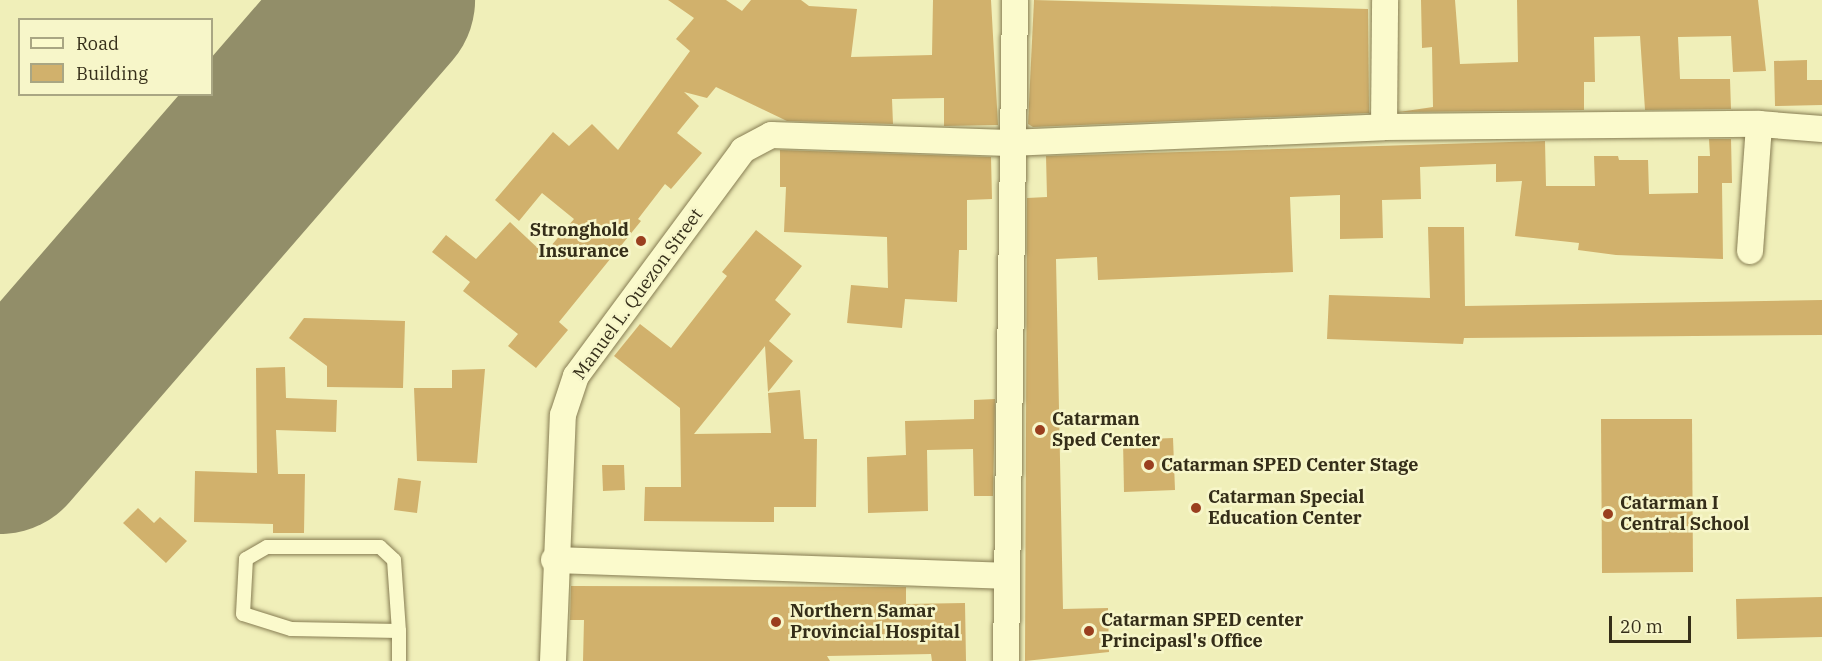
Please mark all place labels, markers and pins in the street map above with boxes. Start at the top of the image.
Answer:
place label: Stronghold Insurance [530,220,629,262]
marker: Stronghold Insurance [634,234,648,248]
place label: Catarman Sped Center [1052,409,1160,452]
marker: Catarman Sped Center [1033,423,1047,437]
place label: Catarman SPED Center Stage [1161,454,1418,476]
marker: Catarman SPED Center Stage [1142,458,1156,472]
place label: Catarman Special Education Center [1208,487,1364,530]
place label: Catarman I Central School [1620,493,1749,536]
marker: Catarman Special Education Center [1189,501,1203,515]
marker: Catarman I Central School [1601,507,1615,521]
place label: Northern Samar Provincial Hospital [790,601,960,644]
place label: Catarman SPED center Principasl's Office [1101,610,1303,652]
marker: Northern Samar Provincial Hospital [767,613,785,631]
marker: Catarman SPED center Principasl's Office [1082,624,1096,638]

